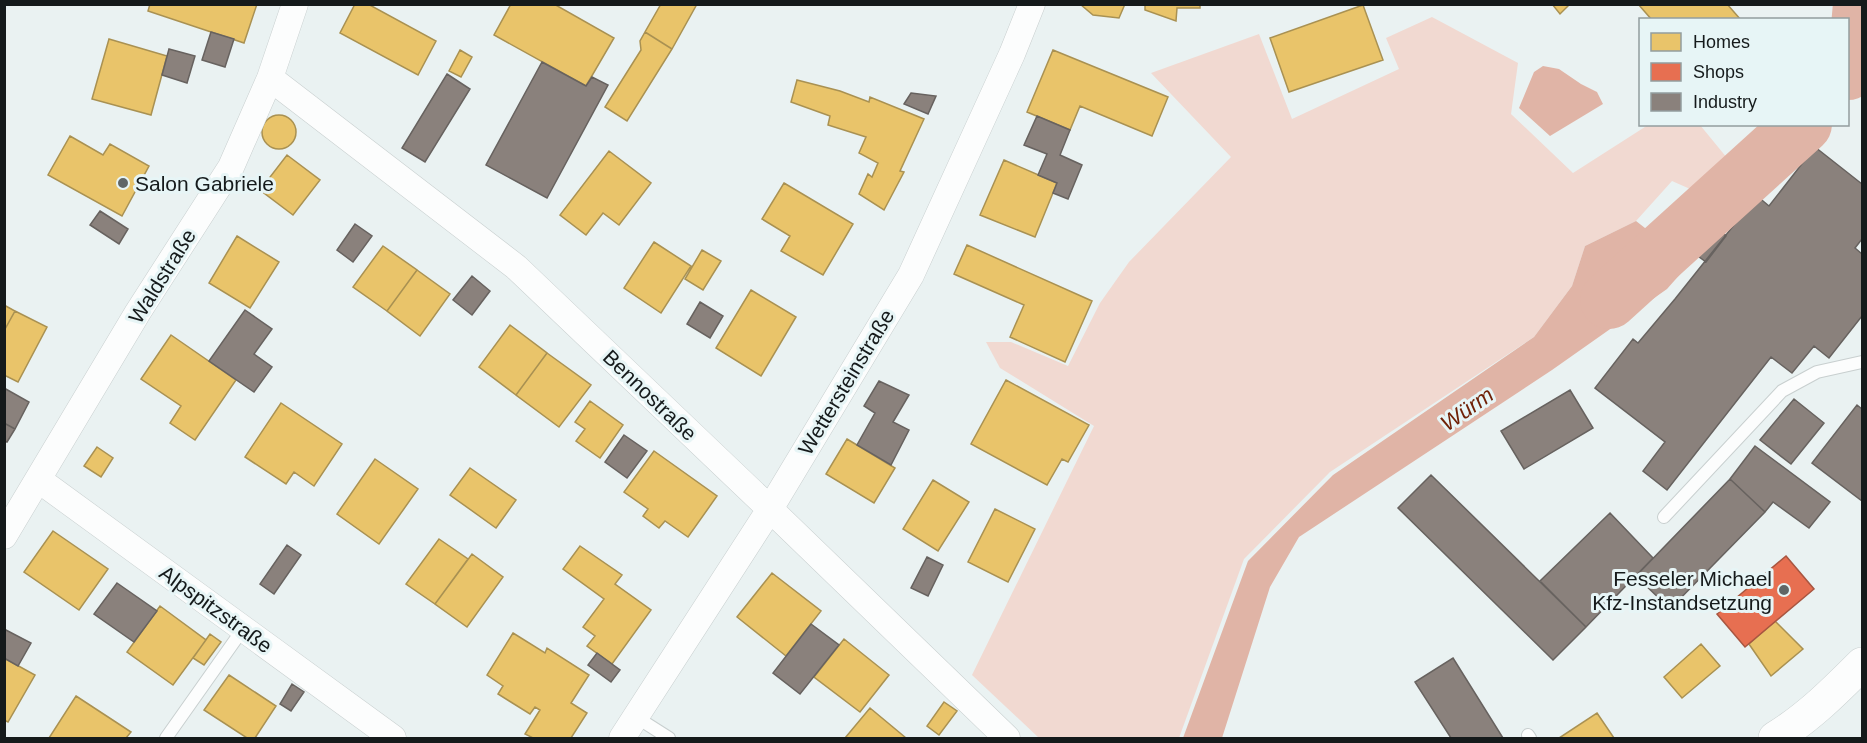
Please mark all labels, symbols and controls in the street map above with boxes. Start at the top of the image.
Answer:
legend [1639,18,1849,126]
text: Homes [1693,32,1750,52]
text: Shops [1693,62,1744,82]
text: Industry [1693,92,1757,112]
place label: Salon Gabriele [135,172,274,195]
marker: Salon Gabriele [116,176,130,190]
street label: Waldstraße [124,225,200,327]
street label: Wettersteinstraße [794,305,898,459]
street label: Bennostraße [599,345,701,445]
water label: Würm [1436,382,1498,436]
street label: Alpspitzstraße [155,561,277,657]
place label: Fesseler Michael Kfz-Instandsetzung [1592,567,1772,614]
marker: Fesseler Michael Kfz-Instandsetzung [1777,583,1791,597]

